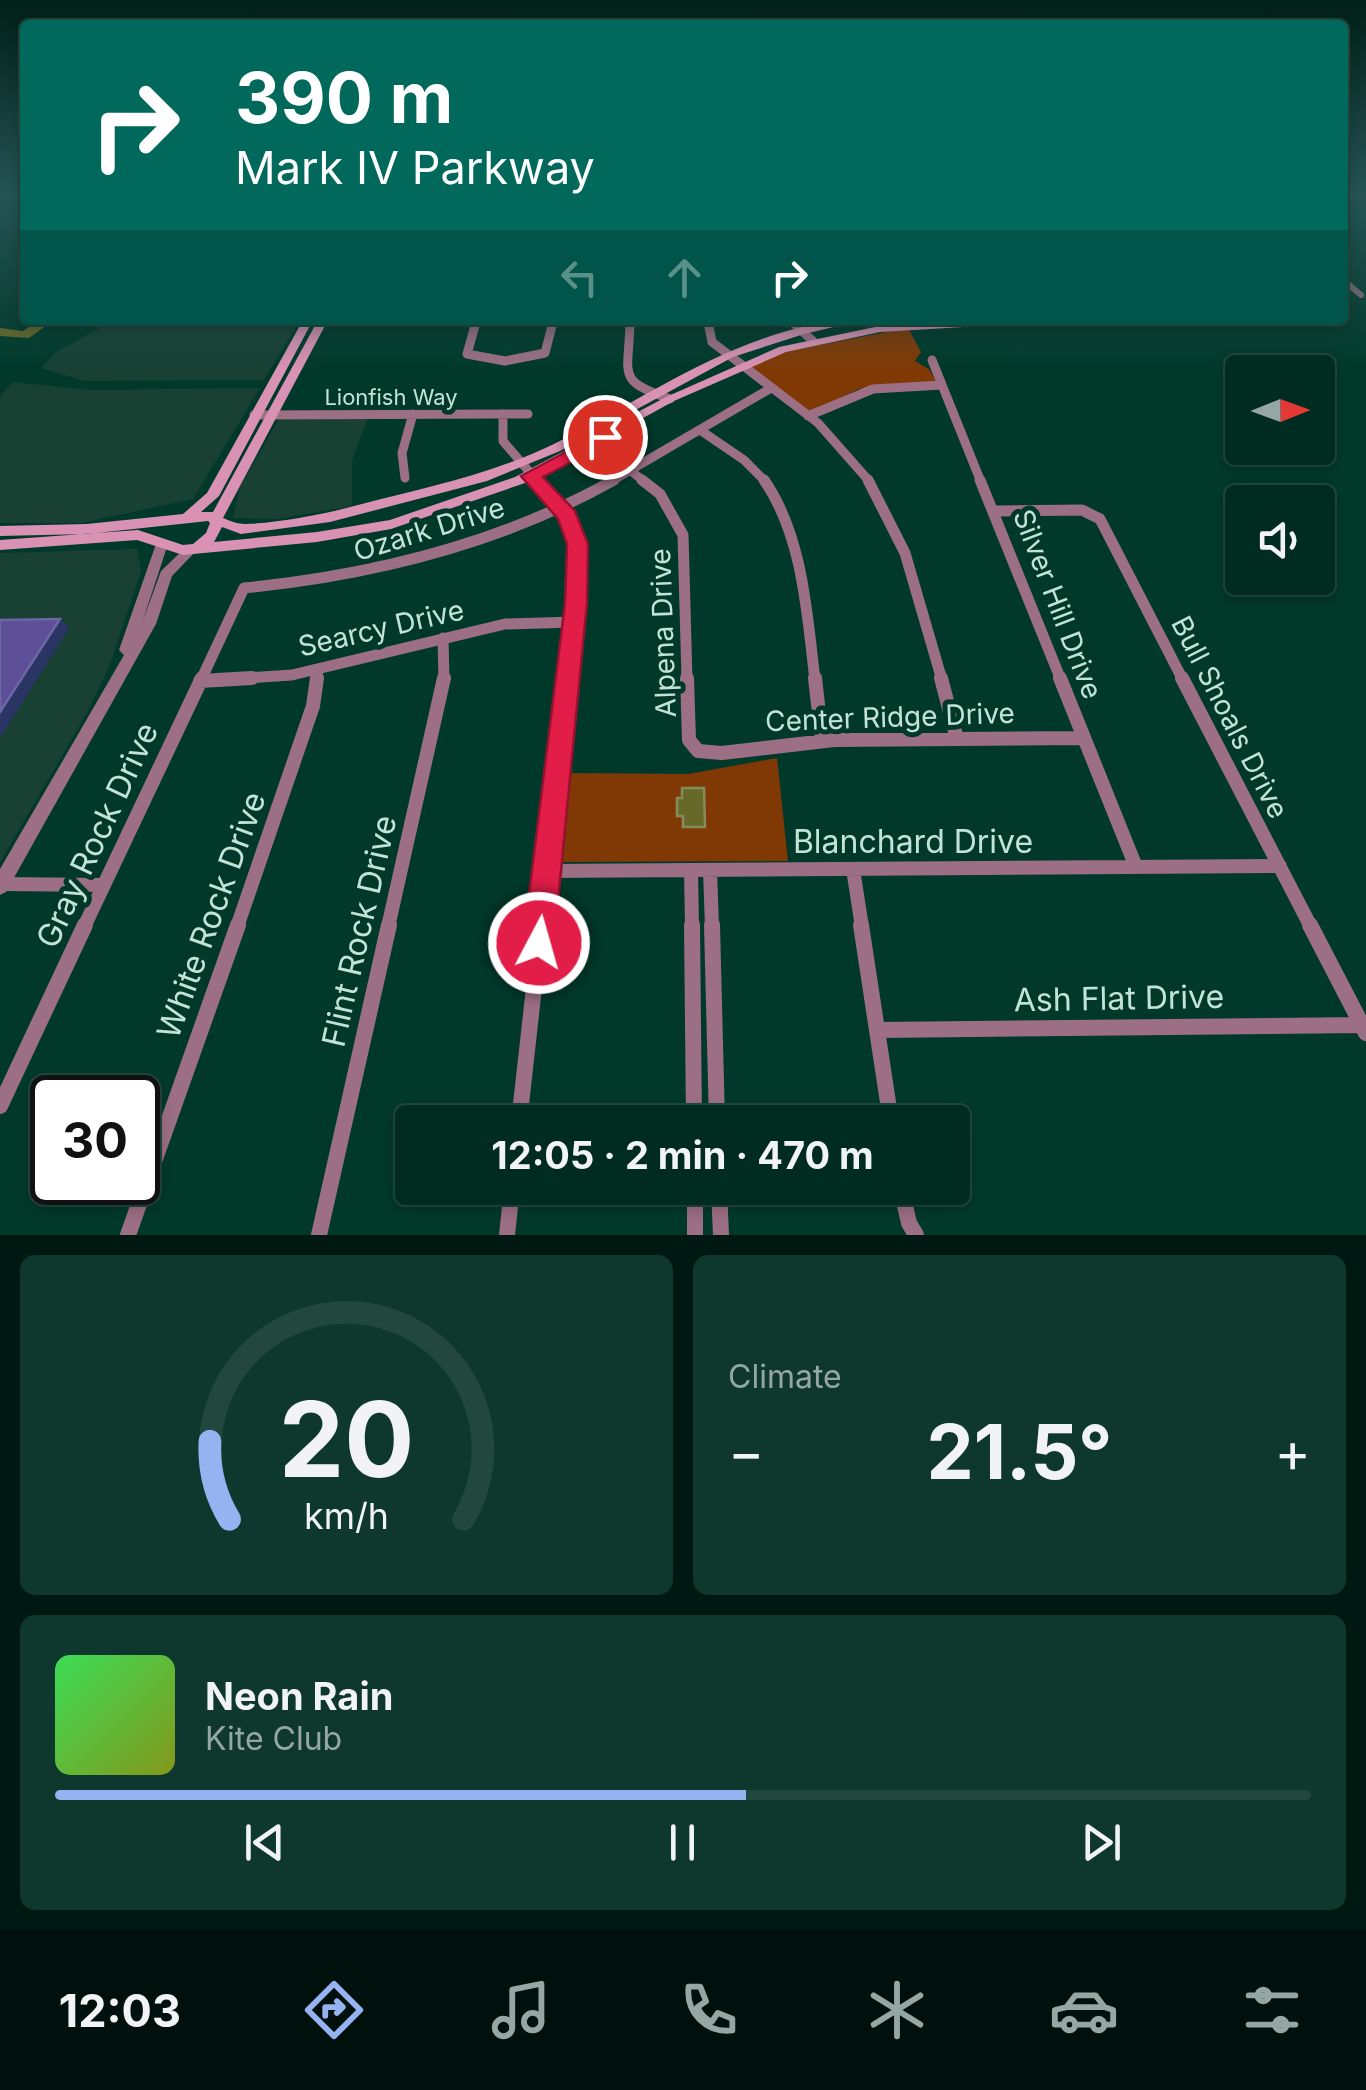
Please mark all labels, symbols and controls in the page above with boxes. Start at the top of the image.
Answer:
text: 390 m [235,55,453,140]
icon: right [70,60,200,190]
text: Mark IV Parkway [235,140,595,195]
icon: left [552,250,607,305]
icon: ahead [657,250,712,305]
icon: right [762,250,817,305]
north arrow [1225,355,1335,465]
map controls [1225,355,1335,595]
street label: Lionfish Way [324,384,458,410]
pin [563,395,648,480]
icon: arrive [578,410,633,465]
button: sound [1225,485,1335,595]
street label: Ozark Drive [349,490,509,568]
street label: Silver Hill Drive [1006,504,1110,704]
street label: Alpena Drive [643,548,683,718]
street label: Searcy Drive [295,592,467,664]
street label: Bull Shoals Drive [1164,610,1296,824]
street label: Center Ridge Drive [765,696,1015,738]
street label: Gray Rock Drive [28,716,166,954]
street label: White Rock Drive [148,786,274,1044]
street label: Flint Rock Drive [313,811,405,1051]
street label: Blanchard Drive [793,822,1033,861]
position arrow [487,891,591,995]
street label: Ash Flat Drive [1013,977,1225,1019]
speed limit sign: 30 [30,1075,160,1205]
text: 12:05 · 2 min · 470 m [491,1132,874,1178]
text: Climate [728,1357,842,1396]
text: 20 [279,1376,414,1502]
text: 21.5° [926,1406,1113,1497]
text: − [728,1419,764,1485]
text: + [1275,1419,1311,1485]
text: km/h [304,1494,389,1538]
text: Neon Rain [205,1673,393,1719]
text: Kite Club [205,1719,342,1758]
icon: previous [237,1815,292,1870]
icon: pause [655,1815,710,1870]
icon: next [1074,1815,1129,1870]
icon: directions [299,1975,369,2045]
icon: music [486,1975,556,2045]
icon: phone [674,1975,744,2045]
icon: climate [862,1975,932,2045]
icon: car [1049,1975,1119,2045]
icon: filters [1237,1975,1307,2045]
text: 12:03 [59,1983,181,2038]

